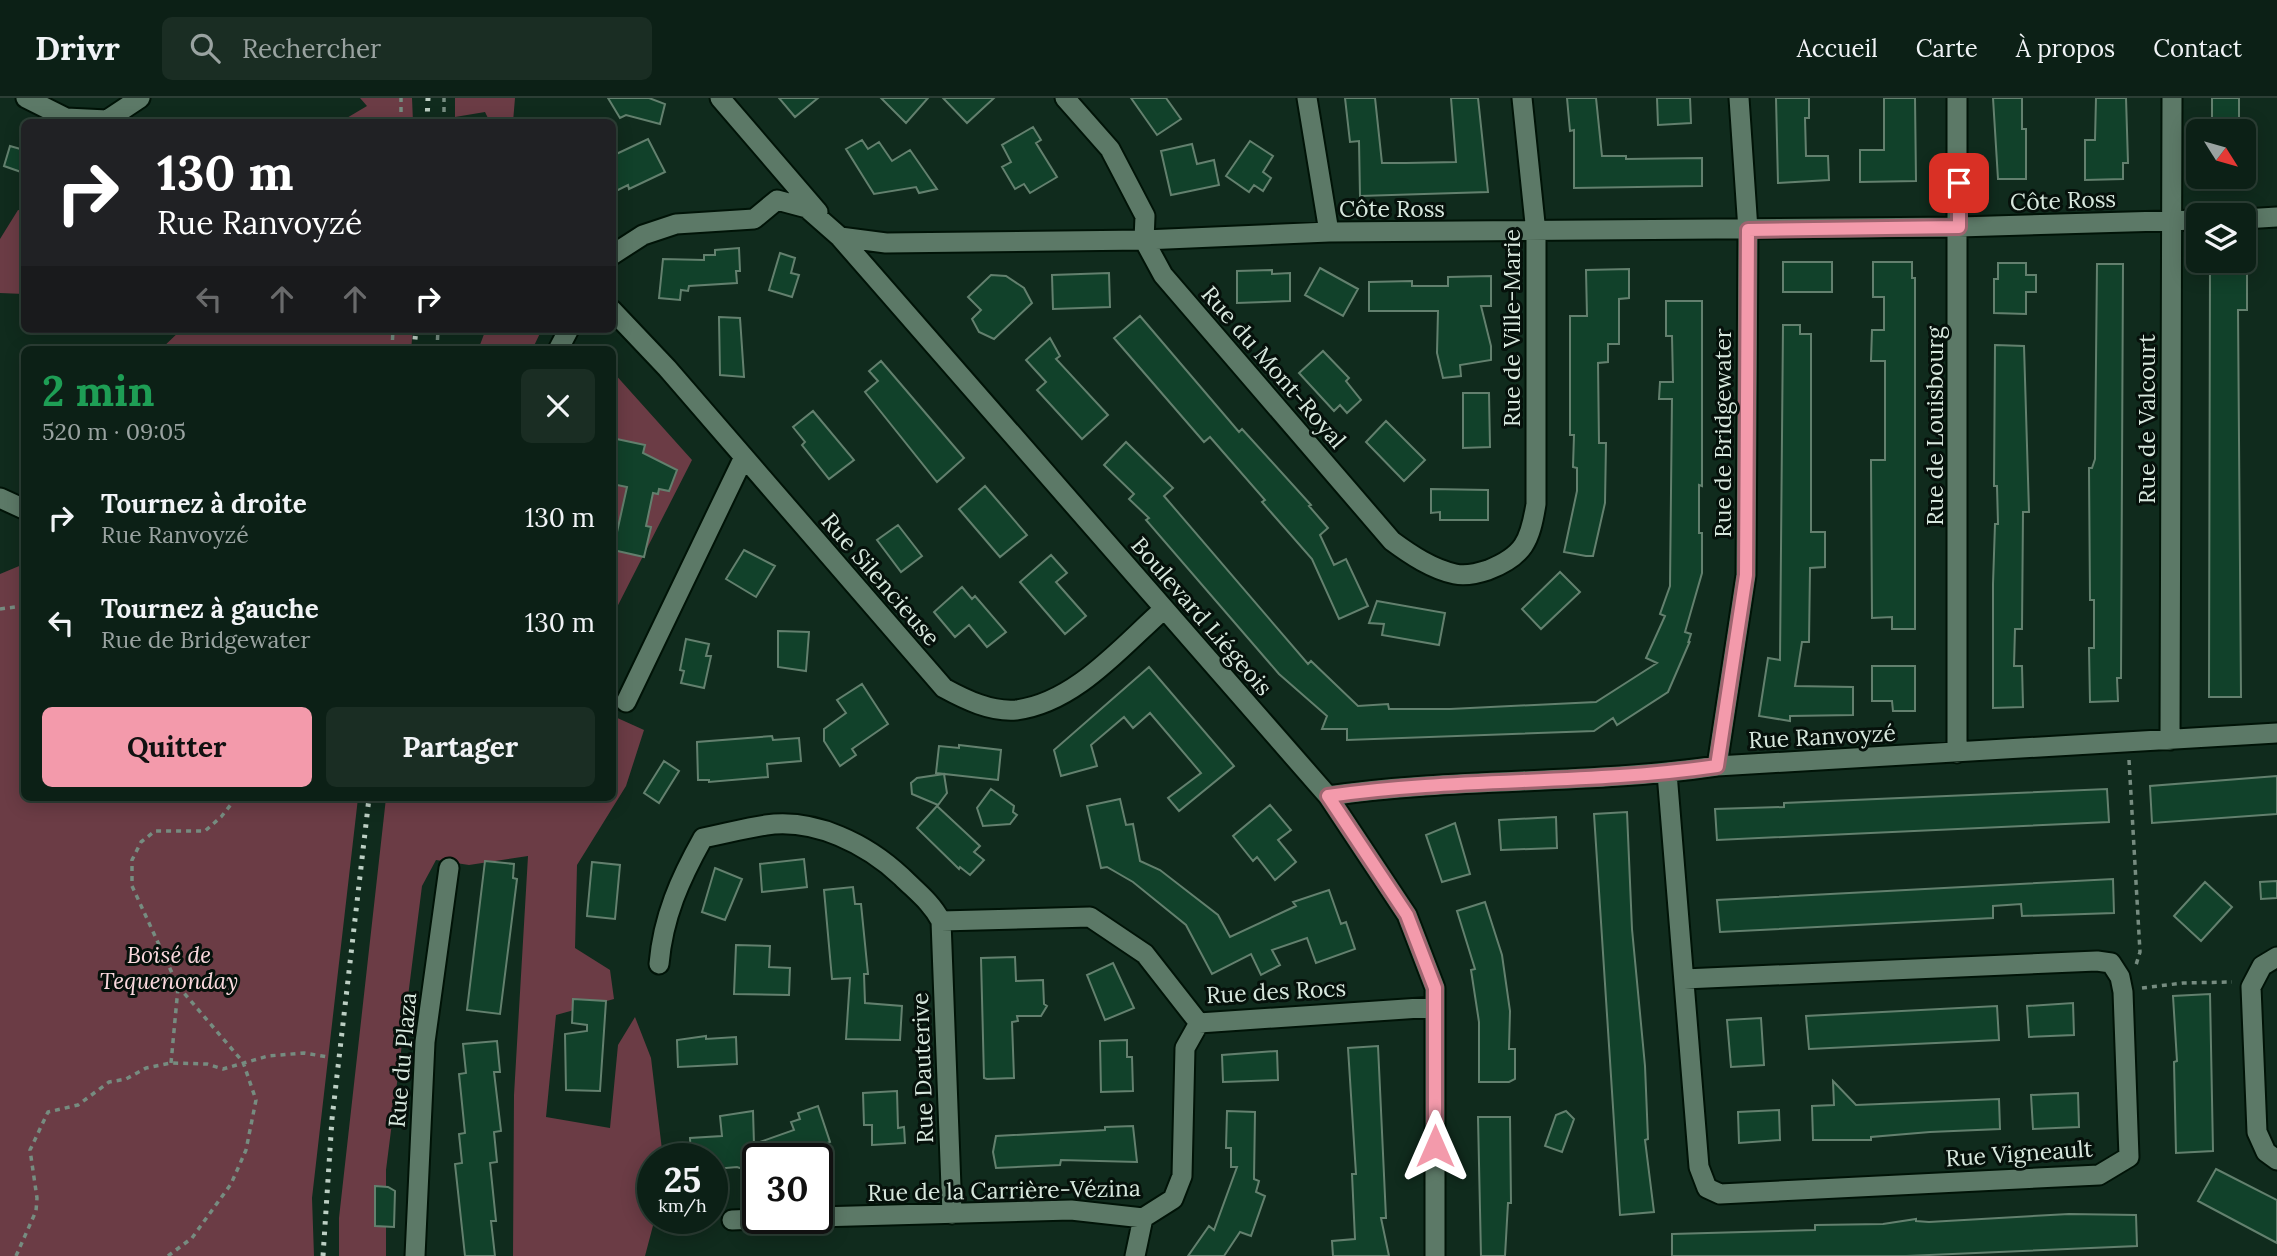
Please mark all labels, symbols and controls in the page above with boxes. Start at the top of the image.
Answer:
search box [162,17,652,80]
text: Drivr [35,27,120,69]
icon: search [186,29,224,67]
text: Rechercher [242,32,381,65]
text: Accueil [1797,33,1878,64]
text: Carte [1916,33,1978,64]
text: À propos [2016,33,2115,64]
text: Contact [2153,33,2242,64]
north arrow [2186,119,2256,189]
map controls [2186,119,2256,273]
text: 130 m [157,141,293,203]
icon: right [42,147,133,238]
pin [1929,153,1989,213]
icon: arrive [1940,164,1978,202]
street label: Côte Ross [2010,184,2116,216]
street label: Côte Ross [1339,194,1445,223]
text: Rue Ranvoyzé [157,202,362,243]
button: layers [2186,203,2256,273]
street label: Rue de Ville-Marie [1497,229,1526,427]
icon: left [190,280,228,318]
icon: ahead [263,280,301,318]
icon: ahead [336,280,374,318]
icon: right [409,280,447,318]
street label: Rue du Mont-Royal [1195,280,1353,454]
street label: Rue de Louisbourg [1920,325,1949,526]
street label: Rue de Bridgewater [1708,328,1737,538]
street label: Rue de Valcourt [2132,334,2161,504]
text: 2 min [42,364,155,418]
button: close [521,369,595,443]
text: 520 m · 09:05 [42,417,186,446]
text: Tournez à droite [101,487,307,520]
icon: right [42,499,80,537]
text: 130 m [525,501,595,534]
street label: Rue Silencieuse [815,507,947,651]
text: Rue Ranvoyzé [101,520,249,549]
street label: Boulevard Liégeois [1125,531,1279,701]
text: Tournez à gauche [101,592,319,625]
icon: left [42,604,80,642]
text: 130 m [525,606,595,639]
text: Rue de Bridgewater [101,625,310,654]
button: Quitter [42,707,312,787]
button: Partager [326,707,595,787]
street label: Rue Ranvoyzé [1748,718,1896,754]
park label: Boisé de Tequenonday [100,940,238,995]
street label: Rue des Rocs [1205,973,1347,1009]
street label: Rue du Plaza [382,991,422,1129]
street label: Rue Dauterive [905,992,939,1144]
position arrow [1398,1109,1472,1183]
street label: Rue Vigneault [1944,1133,2094,1173]
speed limit sign: 30 [742,1143,833,1234]
text: 25 [664,1157,701,1202]
street label: Rue de la Carrière-Vézina [867,1173,1141,1207]
text: km/h [658,1194,707,1217]

